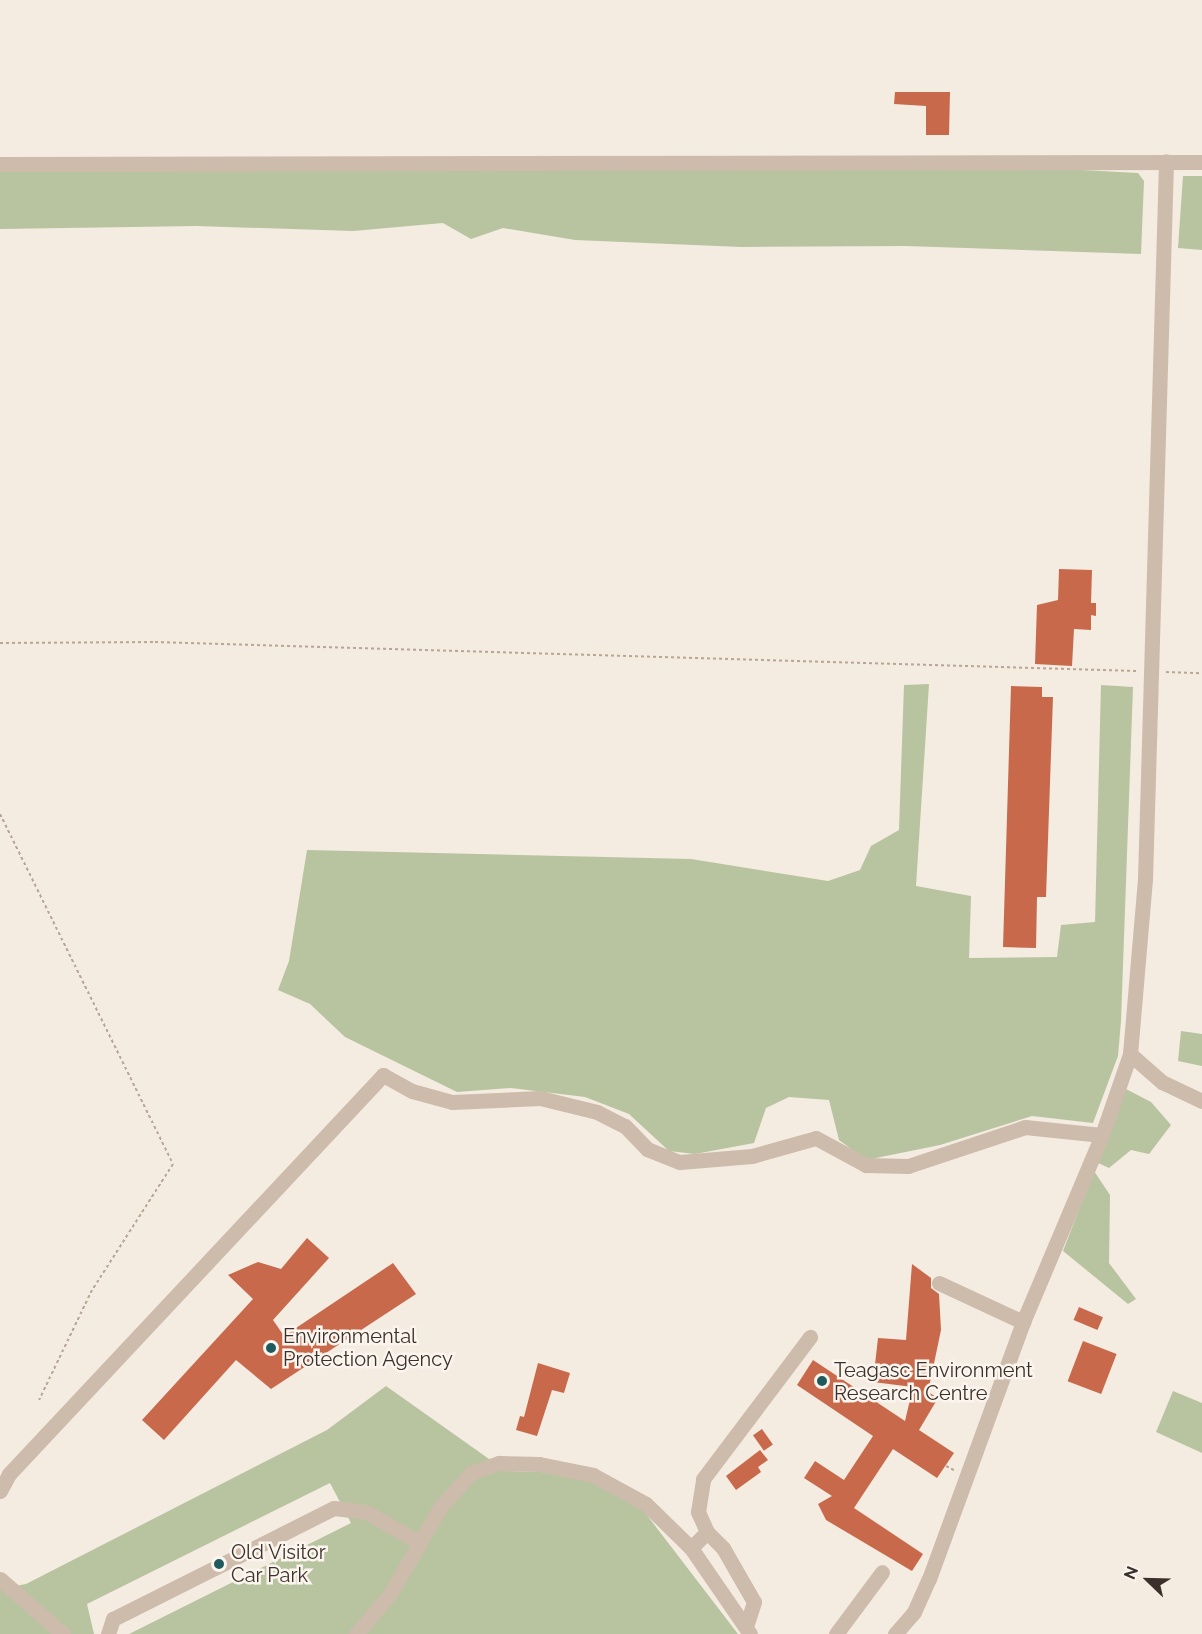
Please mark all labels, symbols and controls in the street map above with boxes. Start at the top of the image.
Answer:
place label: Environmental Protection Agency [283,1324,453,1371]
marker: Environmental Protection Agency [264,1341,278,1355]
place label: Teagasc Environment Research Centre [834,1358,1033,1405]
marker: Teagasc Environment Research Centre [815,1374,829,1388]
place label: Old Visitor Car Park [231,1540,326,1587]
north arrow [1118,1550,1178,1610]
marker: Old Visitor Car Park [212,1557,226,1571]
text: N [1120,1563,1142,1582]

